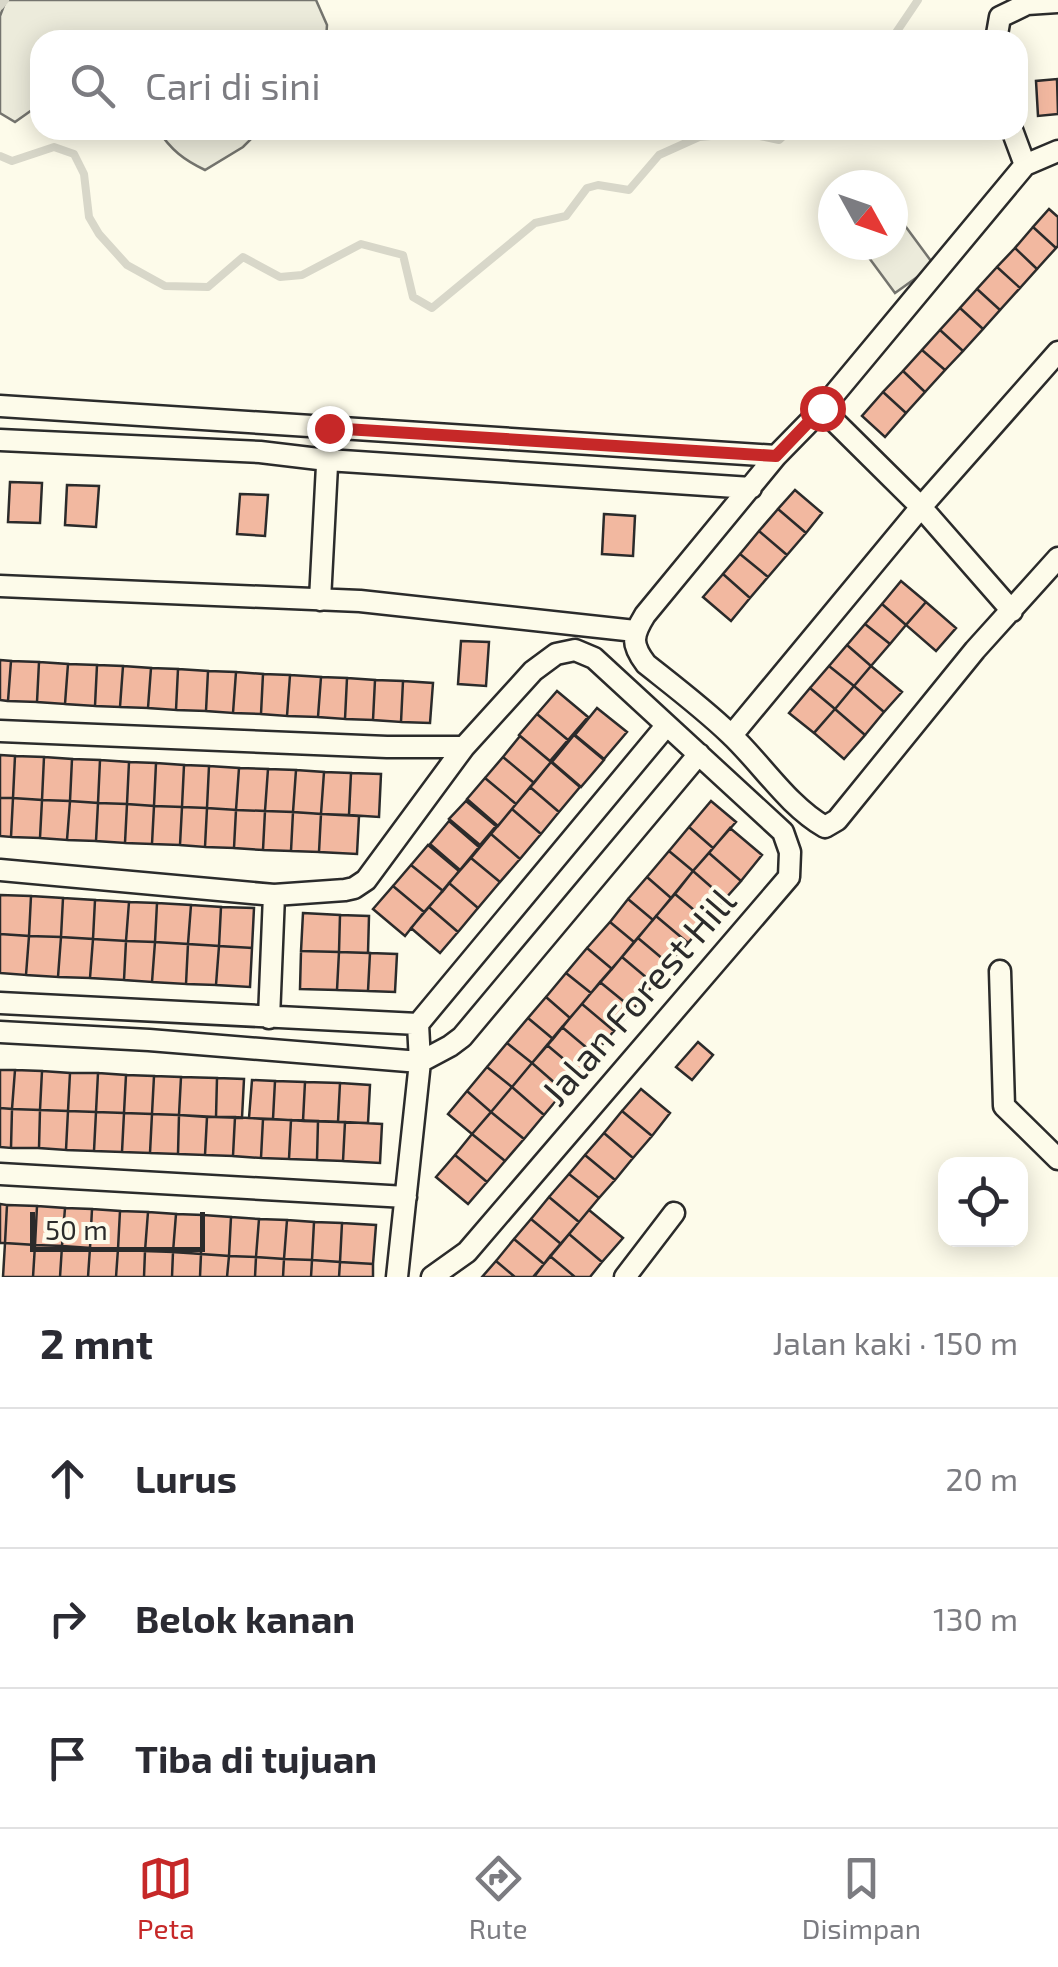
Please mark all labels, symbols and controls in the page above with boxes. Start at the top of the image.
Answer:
search box [30,30,1028,140]
icon: search [65,58,120,113]
text: Cari di sini [145,62,321,108]
north arrow [818,170,908,260]
route start [800,386,846,432]
route end [307,406,353,452]
street label: Jalan Forest Hill [531,878,744,1114]
map controls [938,1157,1028,1247]
button: locate [938,1157,1028,1247]
scale bar [30,1207,205,1252]
text: 50 m [45,1212,108,1246]
text: 2 mnt [40,1317,153,1367]
text: Jalan kaki · 150 m [772,1323,1018,1361]
icon: ahead [40,1451,95,1506]
text: Lurus [135,1455,237,1501]
text: 20 m [946,1459,1018,1497]
icon: right [40,1591,95,1646]
text: Belok kanan [135,1595,355,1641]
text: 130 m [933,1599,1018,1637]
icon: arrive [40,1731,95,1786]
text: Tiba di tujuan [135,1735,377,1781]
tab: Peta [137,1851,195,1945]
tab: Rute [469,1851,528,1945]
tab: Disimpan [802,1851,921,1945]

